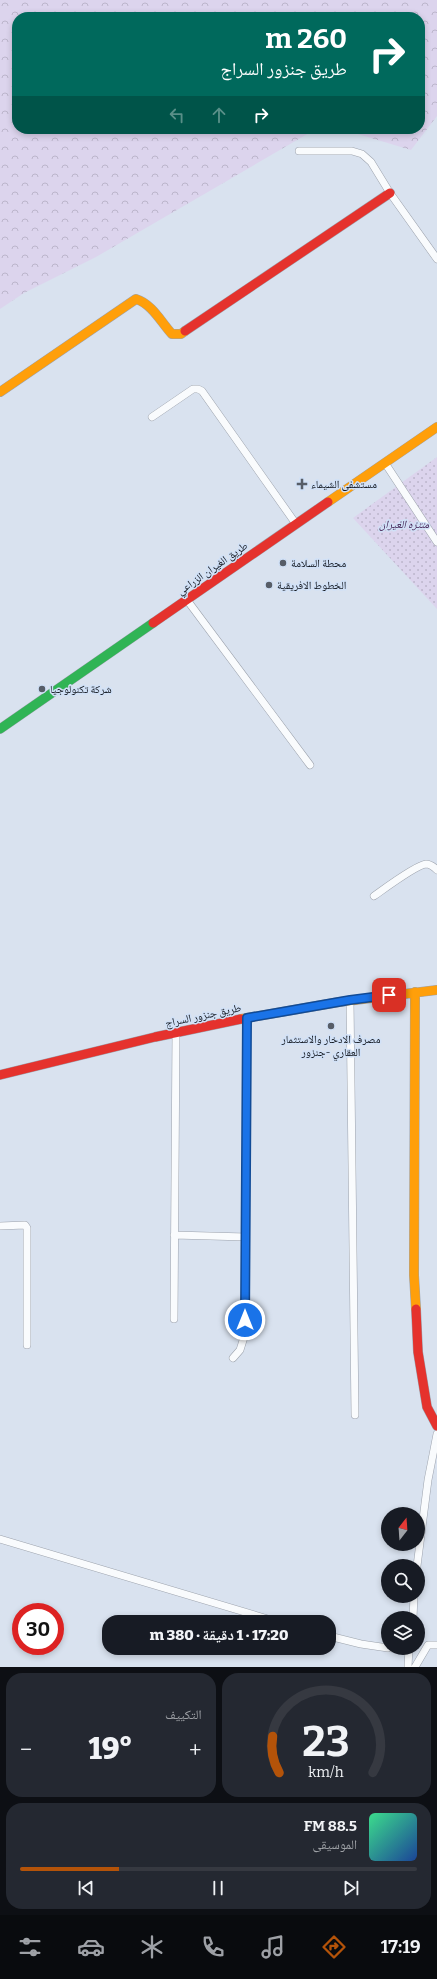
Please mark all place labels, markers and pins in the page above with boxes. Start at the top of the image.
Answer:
marker: مستشفى الشيماء [296,478,308,490]
place label: مستشفى الشيماء [311,478,377,491]
place label: محطة السلامة [291,557,346,570]
marker: محطة السلامة [278,558,288,568]
place label: الخطوط الافريقية [277,579,346,592]
marker: الخطوط الافريقية [264,580,274,590]
place label: شركة تكنولوجيا [50,683,112,696]
marker: شركة تكنولوجيا [37,684,47,694]
pin [372,978,406,1012]
marker: مصرف الادخار والاستثمار العقاري -جنزور [326,1021,336,1031]
place label: مصرف الادخار والاستثمار العقاري -جنزور [281,1033,380,1061]

